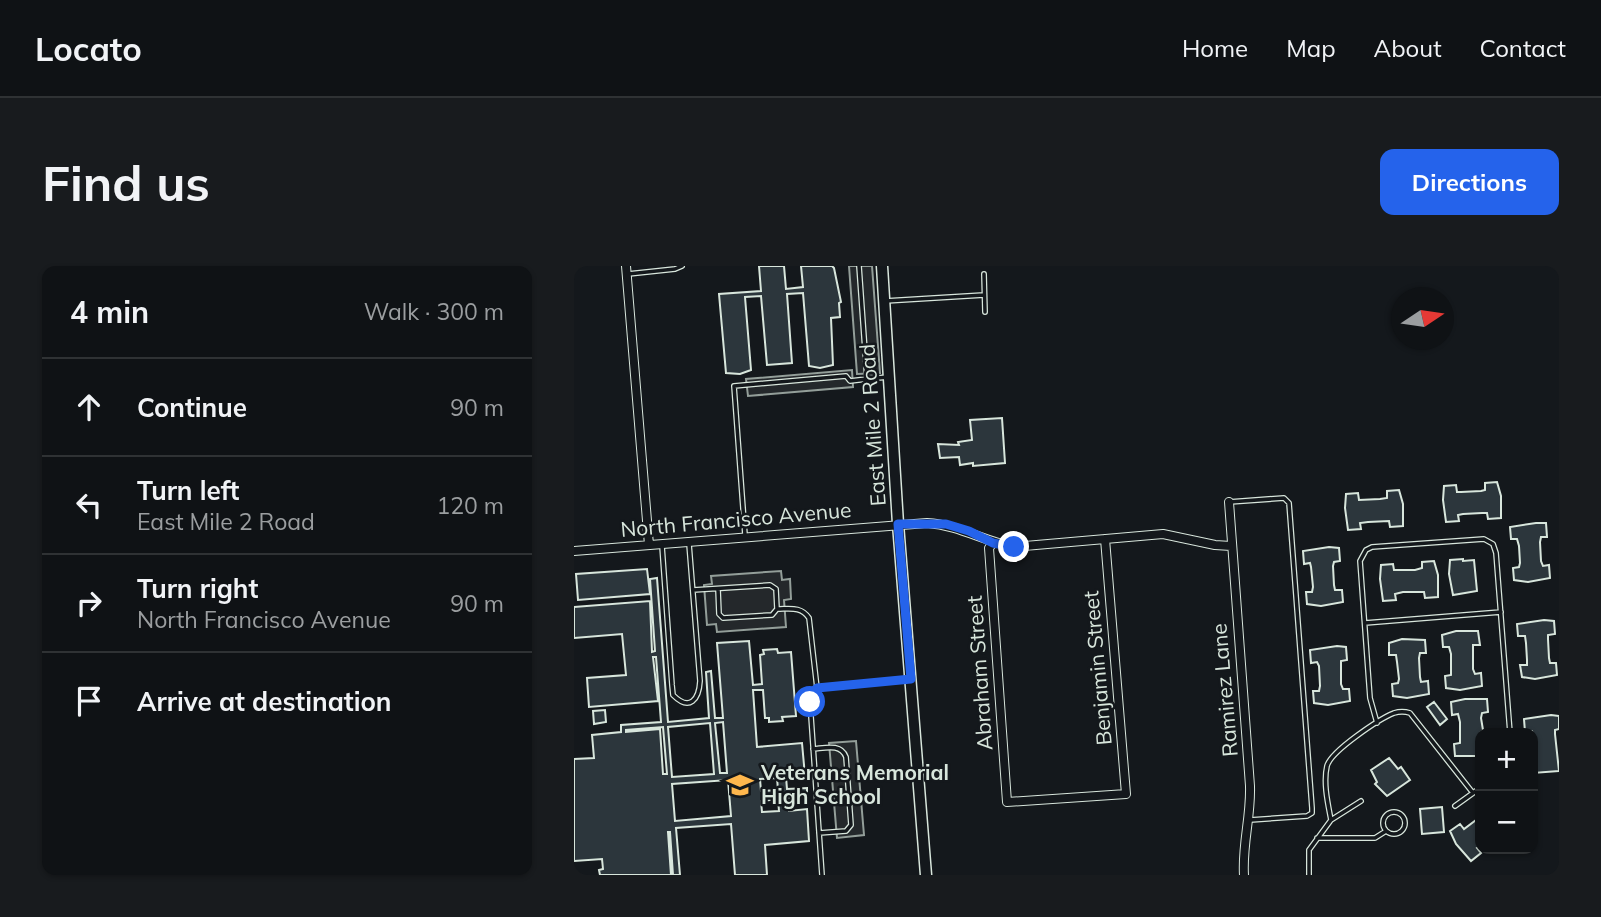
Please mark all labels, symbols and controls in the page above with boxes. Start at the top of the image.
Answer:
text: Locato [35,28,142,69]
text: Home [1182,33,1248,63]
text: Map [1286,33,1336,63]
text: About [1374,33,1442,63]
text: Contact [1480,33,1566,63]
button: Directions [1380,149,1559,215]
text: Find us [42,152,210,213]
north arrow [1391,287,1454,350]
text: 4 min [70,293,149,331]
text: Walk · 300 m [364,297,504,326]
street label: East Mile 2 Road [853,343,891,507]
icon: ahead [70,388,108,426]
text: Continue [137,391,247,424]
text: 90 m [450,393,504,422]
text: Turn left [137,474,239,507]
icon: left [70,486,108,524]
text: 120 m [436,491,504,520]
street label: North Francisco Avenue [619,496,852,542]
text: East Mile 2 Road [137,507,315,536]
route end [998,531,1029,562]
text: Turn right [137,572,258,605]
icon: right [70,584,108,622]
text: 90 m [450,589,504,618]
street label: Benjamin Street [1077,590,1117,746]
street label: Abraham Street [961,595,997,751]
text: North Francisco Avenue [137,605,391,634]
street label: Ramirez Lane [1205,622,1243,758]
icon: arrive [70,682,108,720]
text: Arrive at destination [137,685,392,718]
route start [794,686,825,717]
map controls [1475,728,1538,854]
button: + [1475,728,1538,791]
place label: Veterans Memorial High School [760,759,949,809]
school or university icon: Veterans Memorial High School [725,770,755,800]
button: − [1475,791,1538,854]

